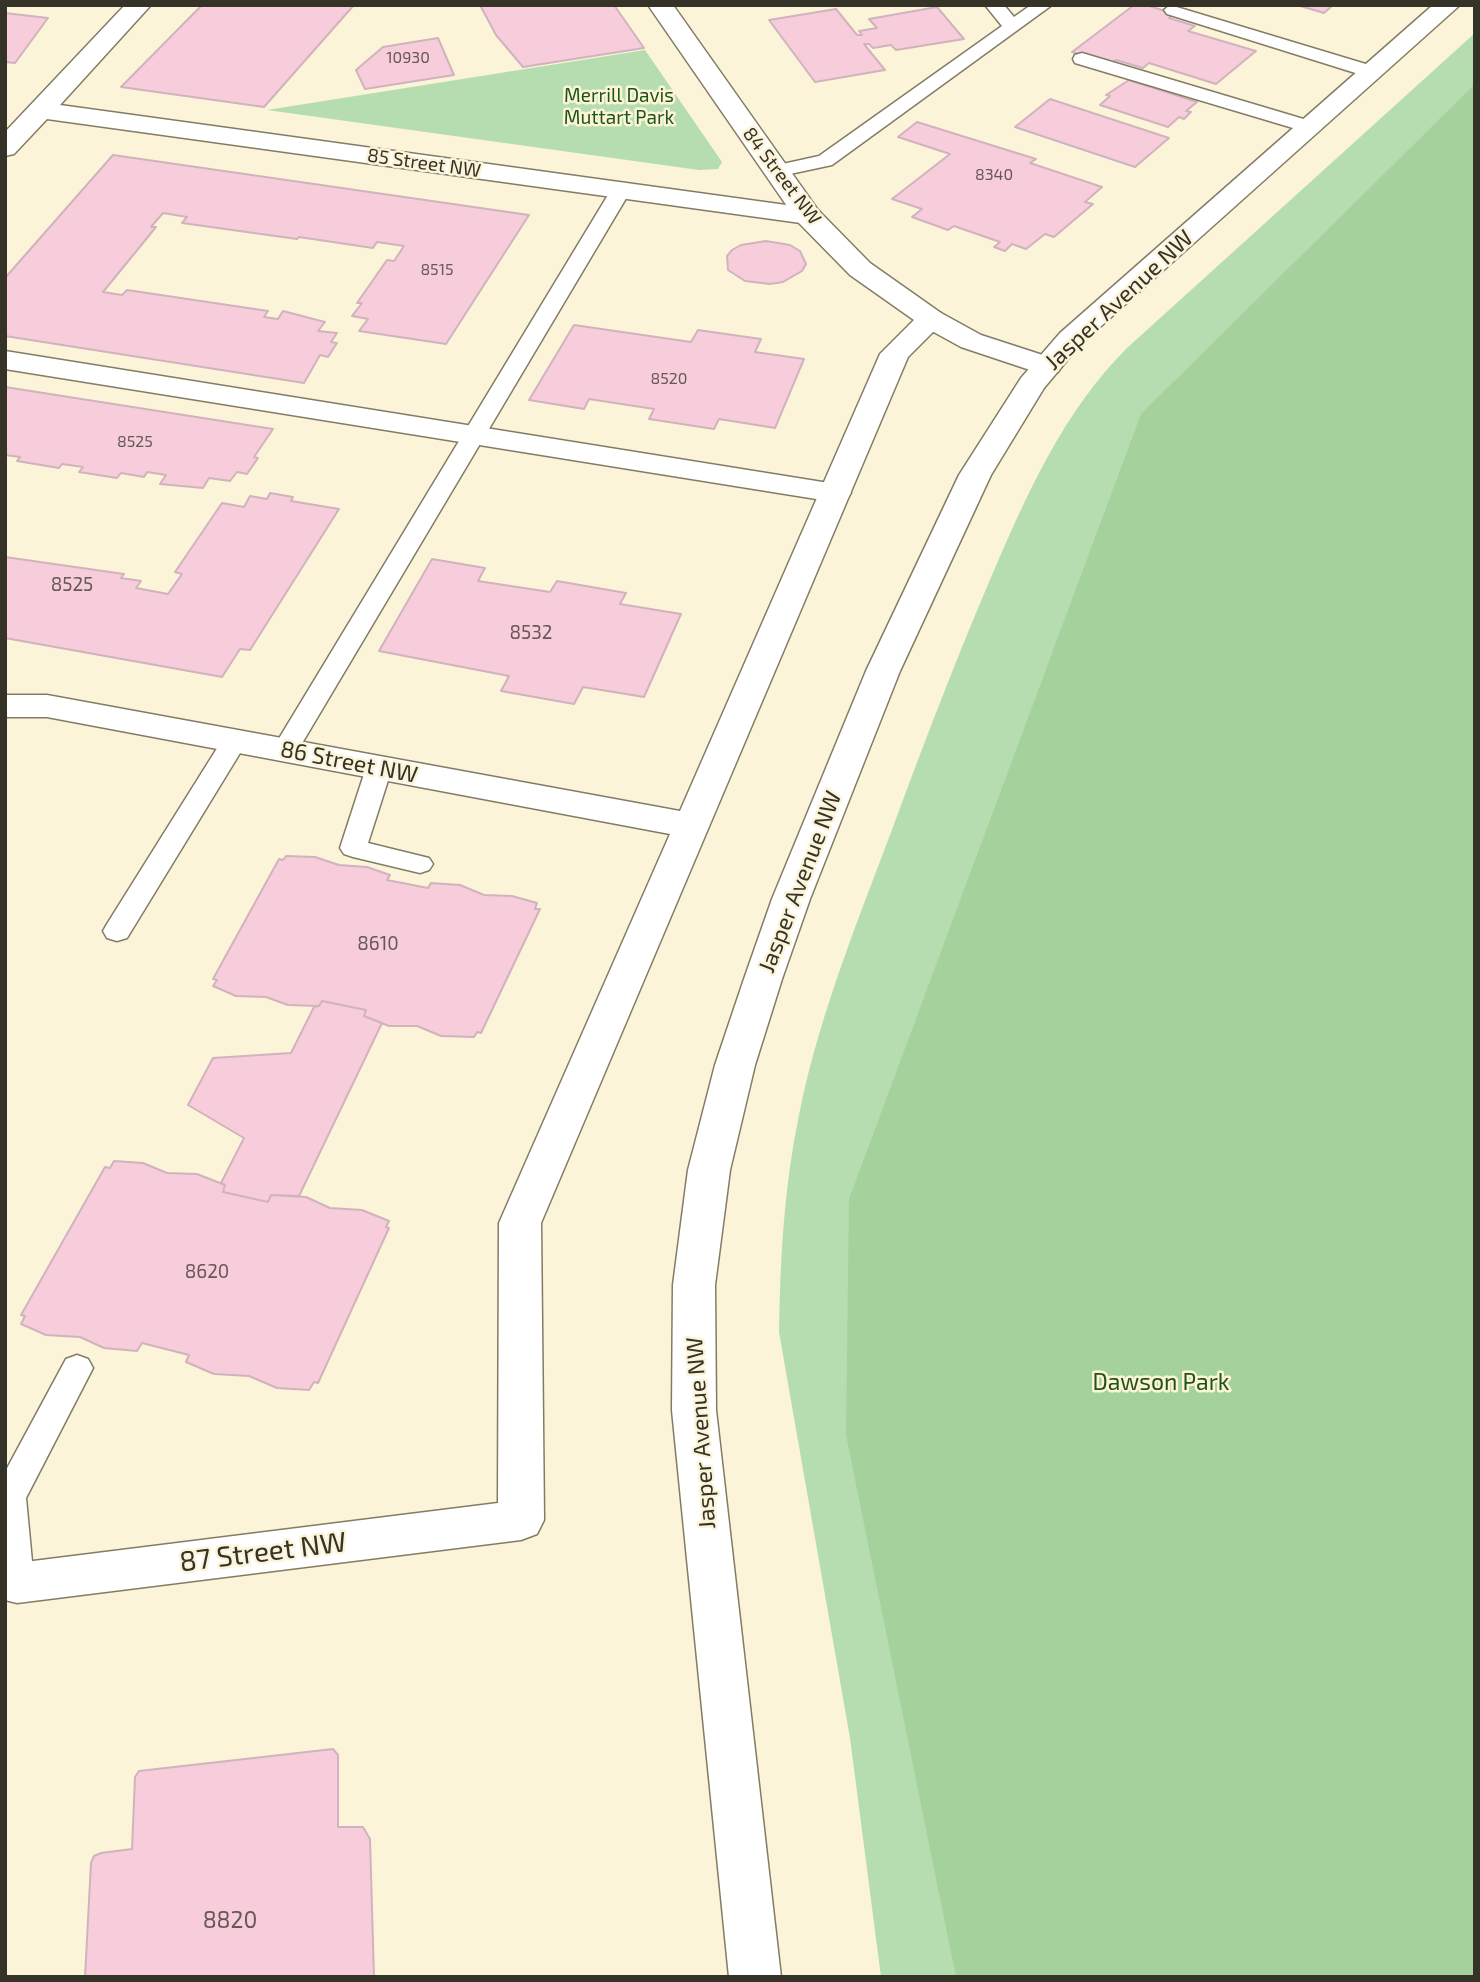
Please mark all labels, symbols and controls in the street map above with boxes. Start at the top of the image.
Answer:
house number: 10930 [386,48,430,68]
park label: Merrill Davis Muttart Park [564,85,674,129]
street label: 84 Street NW [738,123,826,229]
street label: 85 Street NW [366,144,482,182]
house number: 8340 [975,165,1013,185]
street label: Jasper Avenue NW [1039,224,1199,376]
house number: 8515 [420,260,454,280]
house number: 8520 [651,369,687,389]
house number: 8525 [117,432,153,452]
house number: 8525 [51,574,93,596]
house number: 8532 [510,622,552,644]
street label: 86 Street NW [278,735,420,789]
street label: Jasper Avenue NW [753,787,847,977]
house number: 8610 [357,933,399,955]
house number: 8620 [185,1261,229,1283]
street label: Jasper Avenue NW [681,1336,721,1530]
park label: Dawson Park [1092,1368,1230,1396]
street label: 87 Street NW [178,1525,348,1579]
house number: 8820 [203,1906,257,1934]

